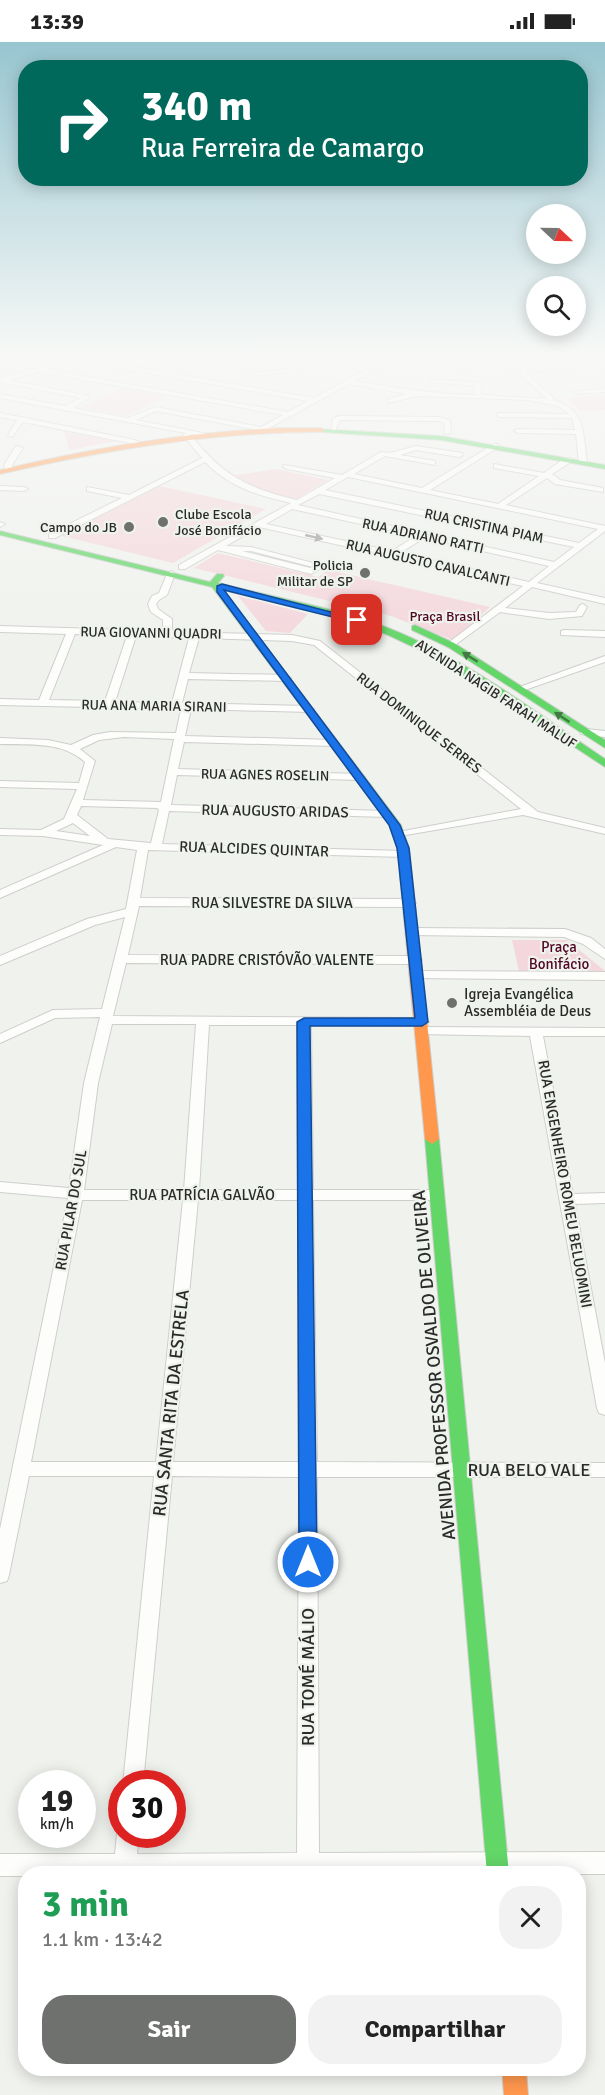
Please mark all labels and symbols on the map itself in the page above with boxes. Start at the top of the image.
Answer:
north arrow [526,204,586,264]
street label: RUA CRISTINA PIAM [423,505,545,547]
place label: Clube Escola José Bonifácio [175,506,261,539]
marker: Clube Escola José Bonifácio [156,515,170,529]
street label: RUA ADRIANO RATTI [361,515,485,557]
place label: Campo do JB [40,519,117,536]
marker: Campo do JB [122,520,136,534]
one-way arrow [305,532,323,542]
street label: RUA AUGUSTO CAVALCANTI [344,536,512,590]
place label: Policia Militar de SP [277,557,353,590]
marker: Policia Militar de SP [358,566,372,580]
pin [331,594,382,645]
park label: Praça Brasil [409,608,481,625]
street label: RUA GIOVANNI QUADRI [80,623,222,643]
street label: AVENIDA NAGIB FARAH MALUF [412,636,580,752]
one-way arrow [462,652,478,663]
street label: RUA DOMINIQUE SERRES [353,669,485,777]
street label: RUA ANA MARIA SIRANI [81,696,227,716]
one-way arrow [554,712,570,723]
street label: RUA AGNES ROSELIN [201,765,329,785]
street label: RUA AUGUSTO ARIDAS [201,801,349,821]
street label: RUA ALCIDES QUINTAR [179,837,329,861]
street label: RUA SILVESTRE DA SILVA [191,894,353,912]
park label: Praça Bonifácio [529,938,590,973]
street label: RUA PADRE CRISTÓVÃO VALENTE [160,950,374,969]
place label: Igreja Evangélica Assembléia de Deus [464,985,592,1020]
marker: Igreja Evangélica Assembléia de Deus [445,996,459,1010]
street label: RUA ENGENHEIRO ROMEU BELUOMINI [534,1059,596,1309]
street label: RUA PILAR DO SUL [52,1148,91,1272]
street label: RUA PATRÍCIA GALVÃO [129,1185,275,1204]
street label: AVENIDA PROFESSOR OSVALDO DE OLIVEIRA [408,1189,460,1541]
street label: RUA SANTA RITA DA ESTRELA [148,1288,194,1518]
street label: RUA BELO VALE [468,1459,590,1481]
position arrow [276,1530,340,1594]
street label: RUA TOMÉ MÁLIO [297,1608,319,1746]
speed limit sign: 30 [108,1770,186,1848]

